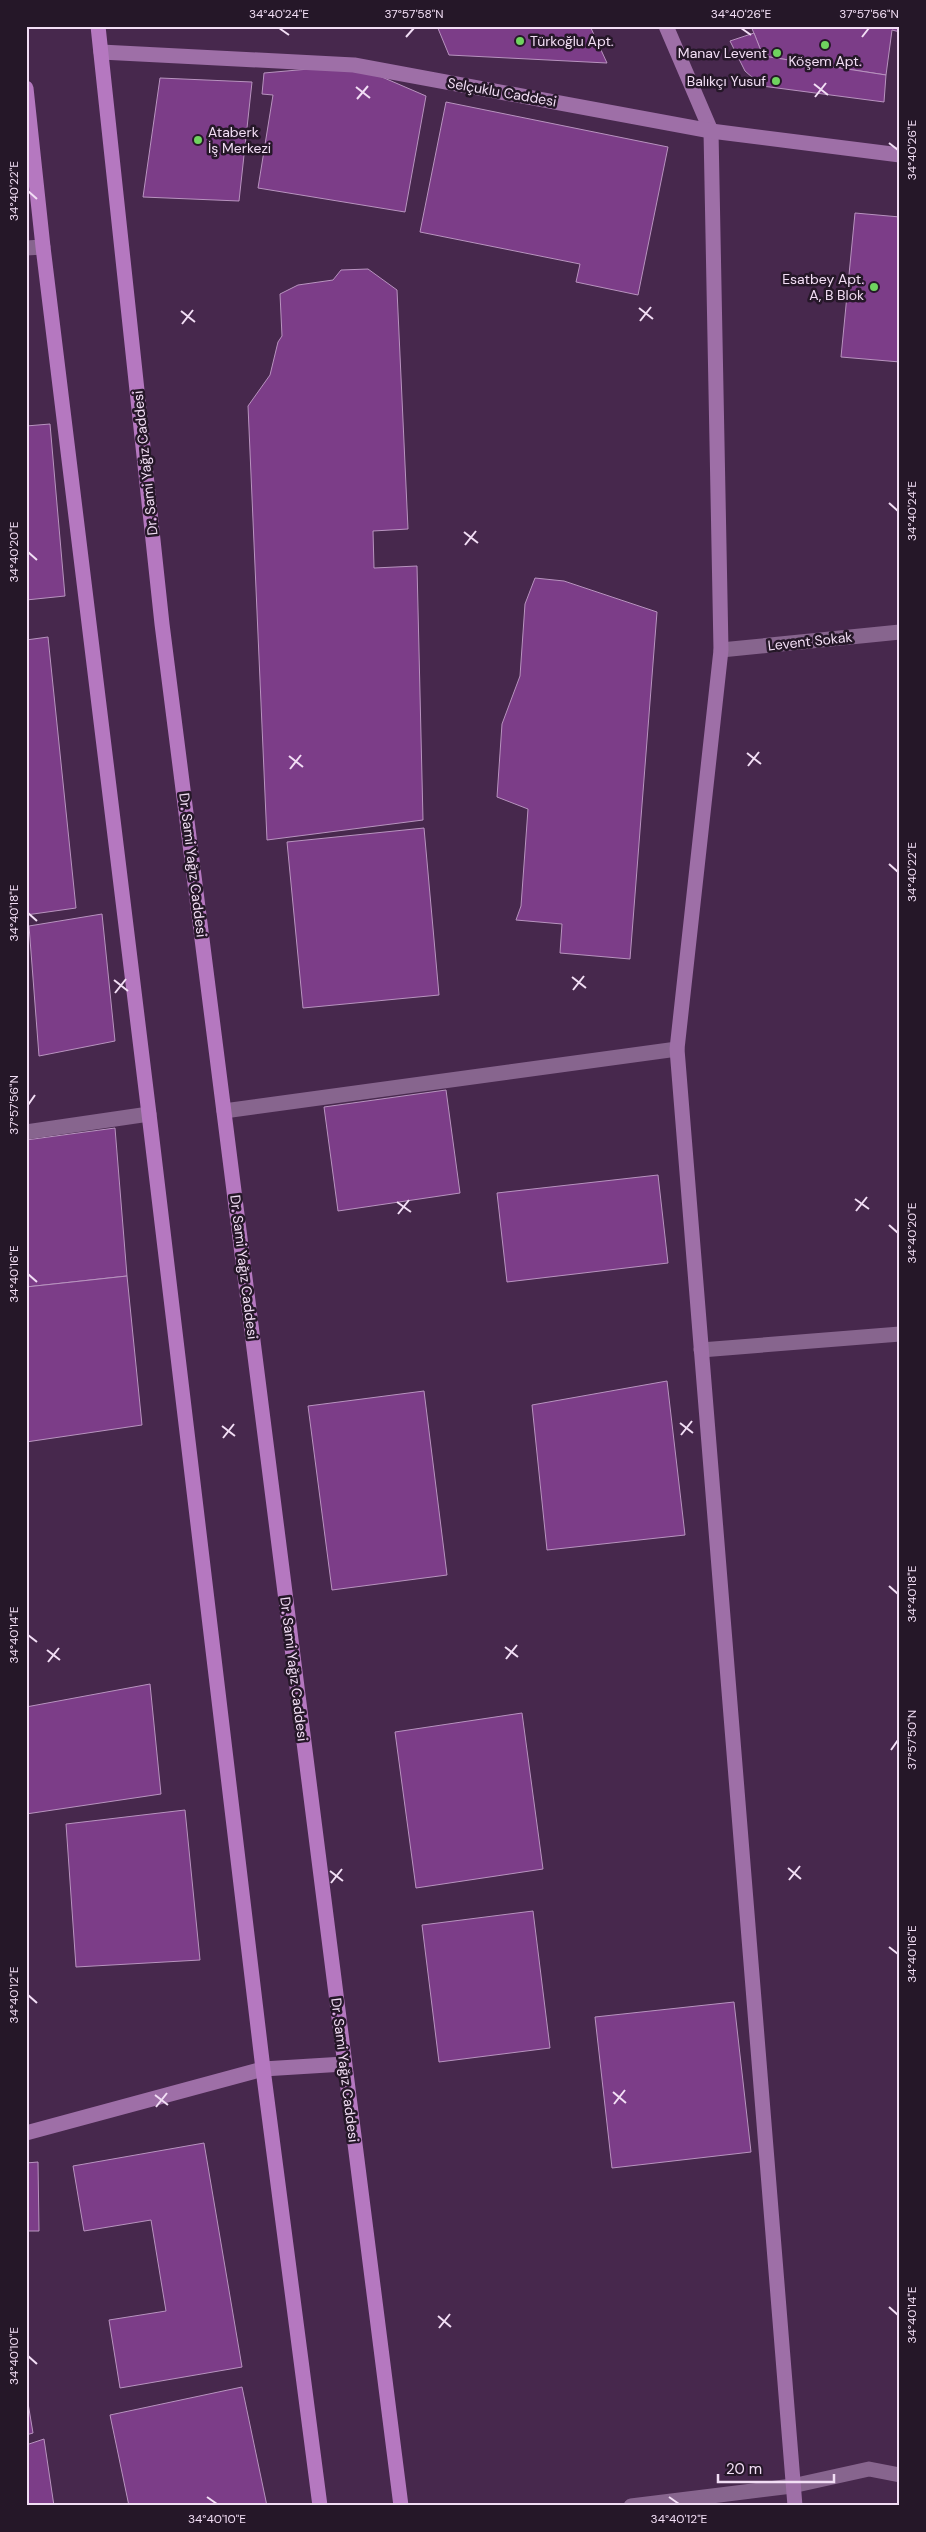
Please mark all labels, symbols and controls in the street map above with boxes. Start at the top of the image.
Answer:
text: 34°40'24"E [249,6,309,22]
text: 37°57'58"N [384,6,444,22]
text: 34°40'26"E [711,6,772,22]
text: 37°57'56"N [839,6,899,22]
place label: Türkoğlu Apt. [530,32,614,50]
marker: Türkoğlu Apt. [514,35,526,47]
marker: Köşem Apt. [819,39,831,51]
place label: Manav Levent [678,44,767,62]
marker: Manav Levent [771,47,783,59]
place label: Köşem Apt. [788,52,862,70]
place label: Balıkçı Yusuf [687,72,766,90]
street label: Selçuklu Caddesi [446,74,558,110]
marker: Balıkçı Yusuf [770,75,782,87]
text: 34°40'26"E [904,119,920,180]
place label: Ataberk İş Merkezi [208,123,271,157]
marker: Ataberk İş Merkezi [192,134,204,146]
text: 34°40'22"E [6,161,22,221]
place label: Esatbey Apt. A, B Blok [782,270,864,304]
marker: Esatbey Apt. A, B Blok [868,281,880,293]
street label: Dr. Sami Yağız Caddesi [128,390,162,536]
text: 34°40'24"E [904,481,920,541]
text: 34°40'20"E [6,521,22,583]
street label: Levent Sokak [767,628,853,654]
street label: Dr. Sami Yağız Caddesi [175,792,211,938]
text: 34°40'22"E [904,842,920,902]
text: 34°40'18"E [6,884,22,942]
text: 37°57'56"N [6,1075,22,1135]
street label: Dr. Sami Yağız Caddesi [226,1194,262,1340]
text: 34°40'20"E [904,1202,920,1264]
text: 34°40'16"E [6,1245,22,1303]
text: 34°40'18"E [904,1565,920,1623]
street label: Dr. Sami Yağız Caddesi [276,1596,312,1742]
text: 34°40'14"E [6,1606,22,1664]
text: 37°57'50"N [904,1710,920,1770]
text: 34°40'16"E [904,1925,920,1983]
text: 34°40'12"E [6,1966,22,2023]
street label: Dr. Sami Yağız Caddesi [327,1997,363,2143]
text: 34°40'14"E [904,2286,920,2344]
text: 34°40'10"E [6,2327,22,2385]
scale bar [718,2452,835,2484]
text: 20 m [726,2459,762,2479]
text: 34°40'10"E [188,2511,246,2527]
text: 34°40'12"E [651,2511,708,2527]

